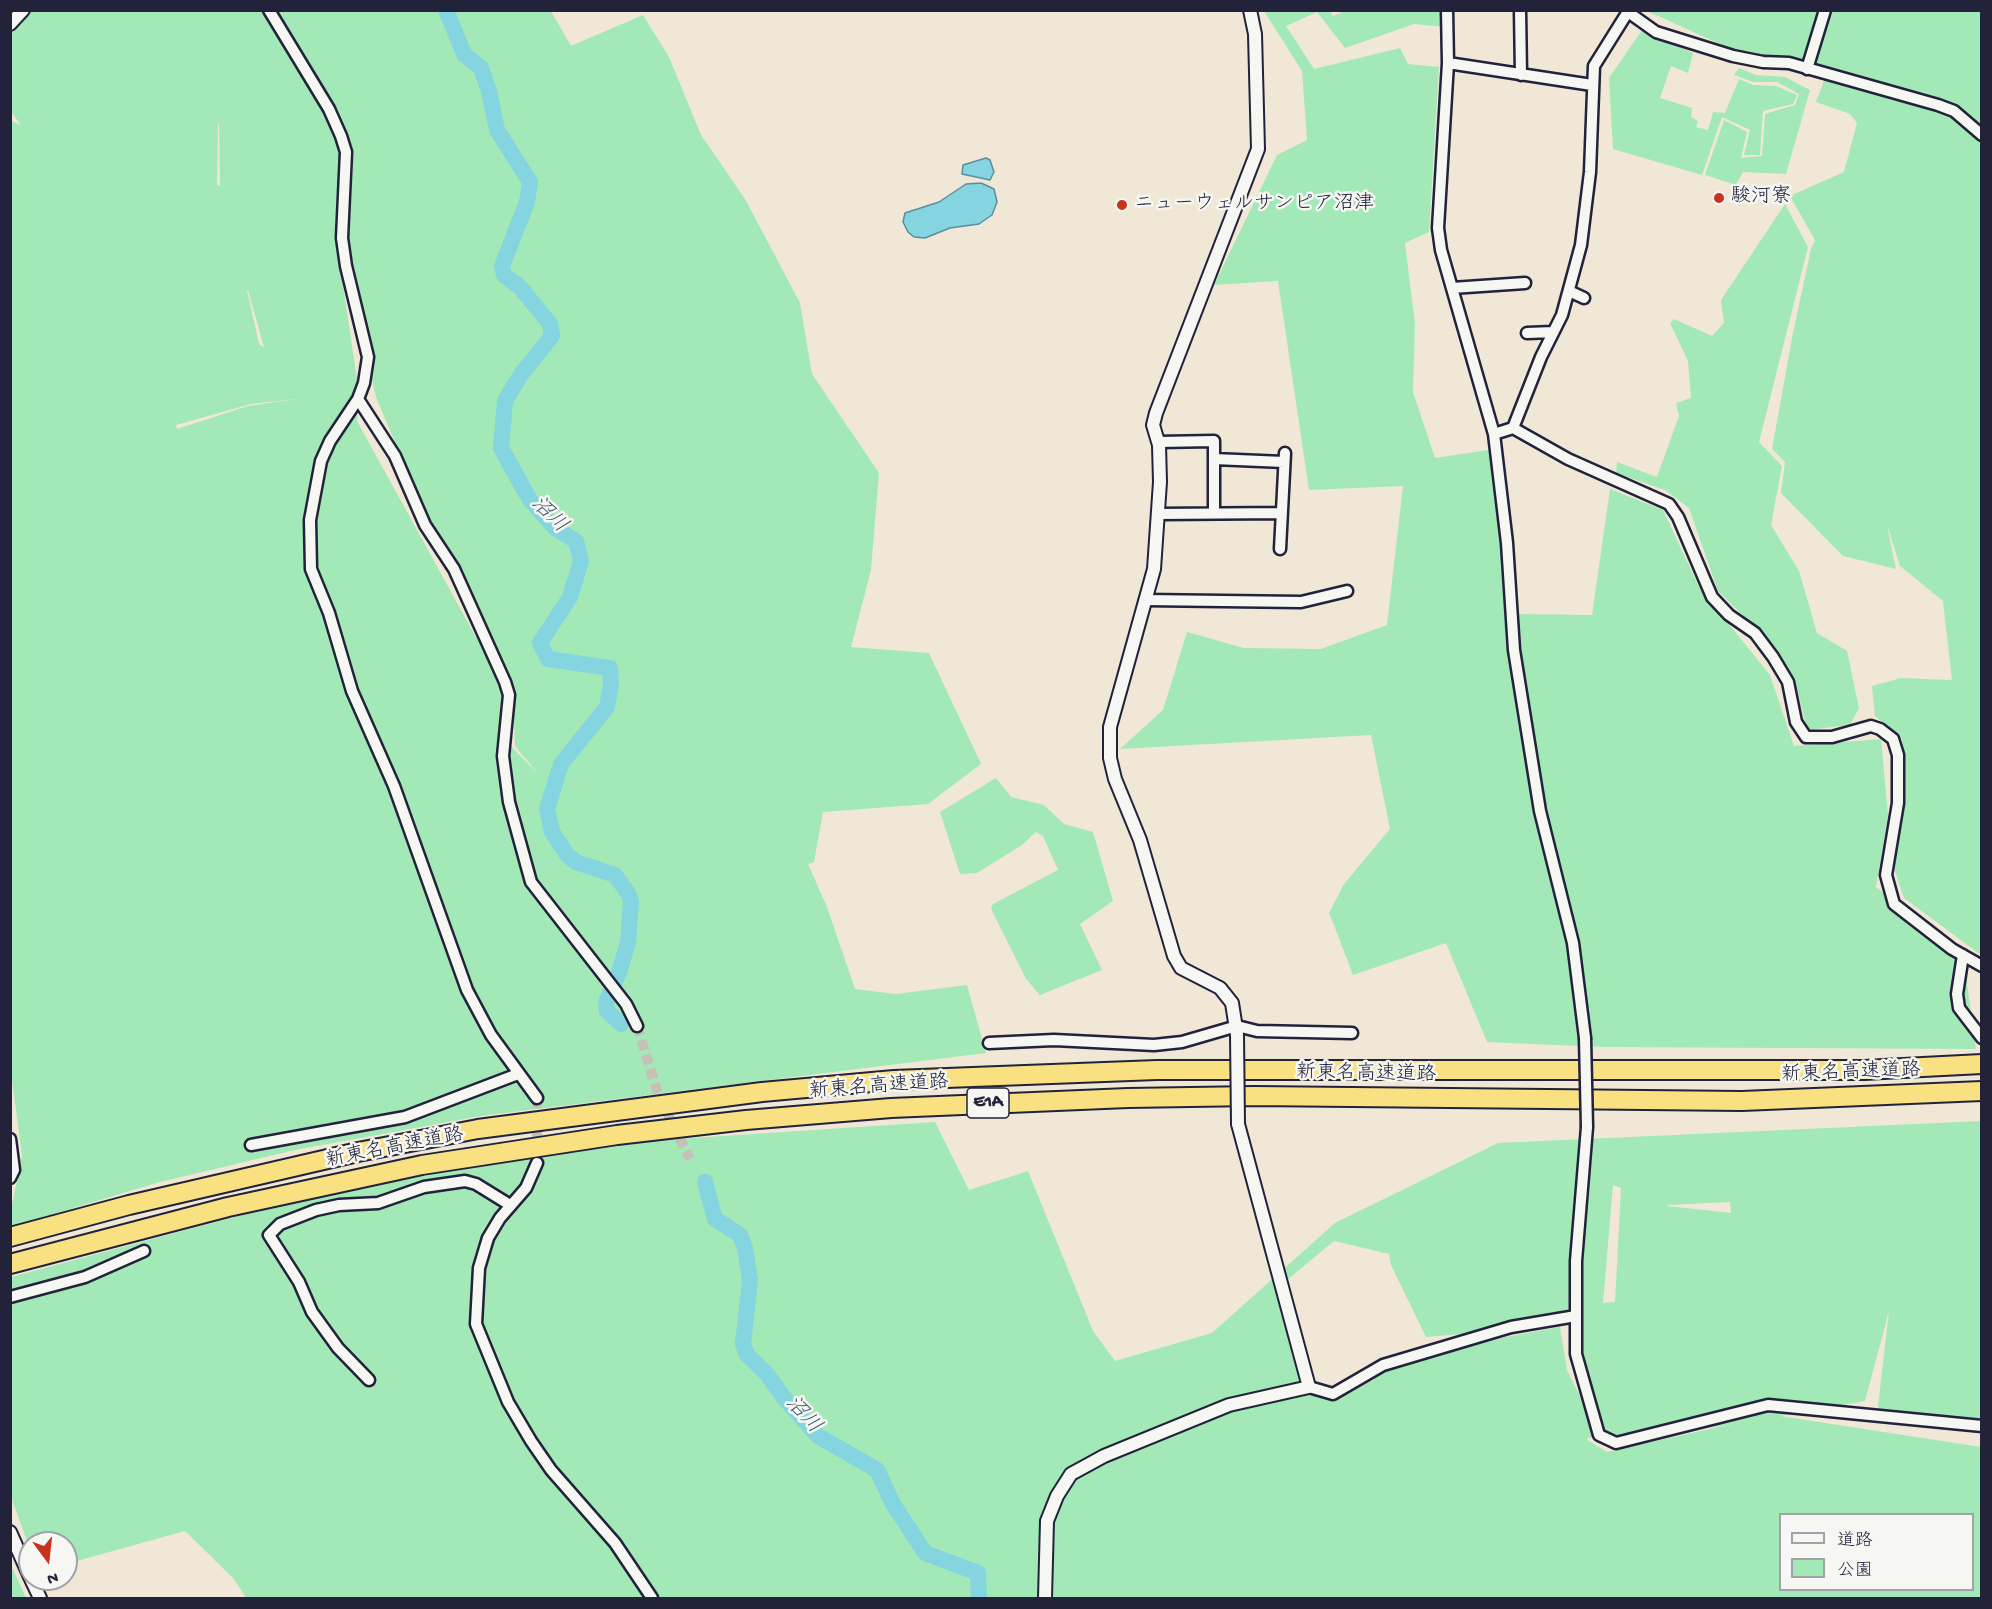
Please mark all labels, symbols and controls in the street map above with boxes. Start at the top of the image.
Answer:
place label: 駿河寮 [1731,186,1791,210]
marker: 駿河寮 [1712,191,1726,205]
place label: ニューウェルサンピア沼津 [1134,193,1374,217]
marker: ニューウェルサンピア沼津 [1115,198,1129,212]
water label: 沼川 [524,492,572,540]
street label: 新東名高速道路 [1781,1060,1921,1088]
street label: 新東名高速道路 [1296,1062,1436,1088]
street label: 新東名高速道路 [808,1071,950,1105]
road number: E1A [967,1088,1009,1118]
street label: 新東名高速道路 [324,1124,466,1174]
water label: 沼川 [778,1392,826,1440]
legend [1779,1513,1974,1591]
north arrow [18,1531,78,1591]
text: 道路 [1837,1531,1873,1552]
text: 公園 [1837,1561,1873,1582]
text: N [45,1566,60,1587]

